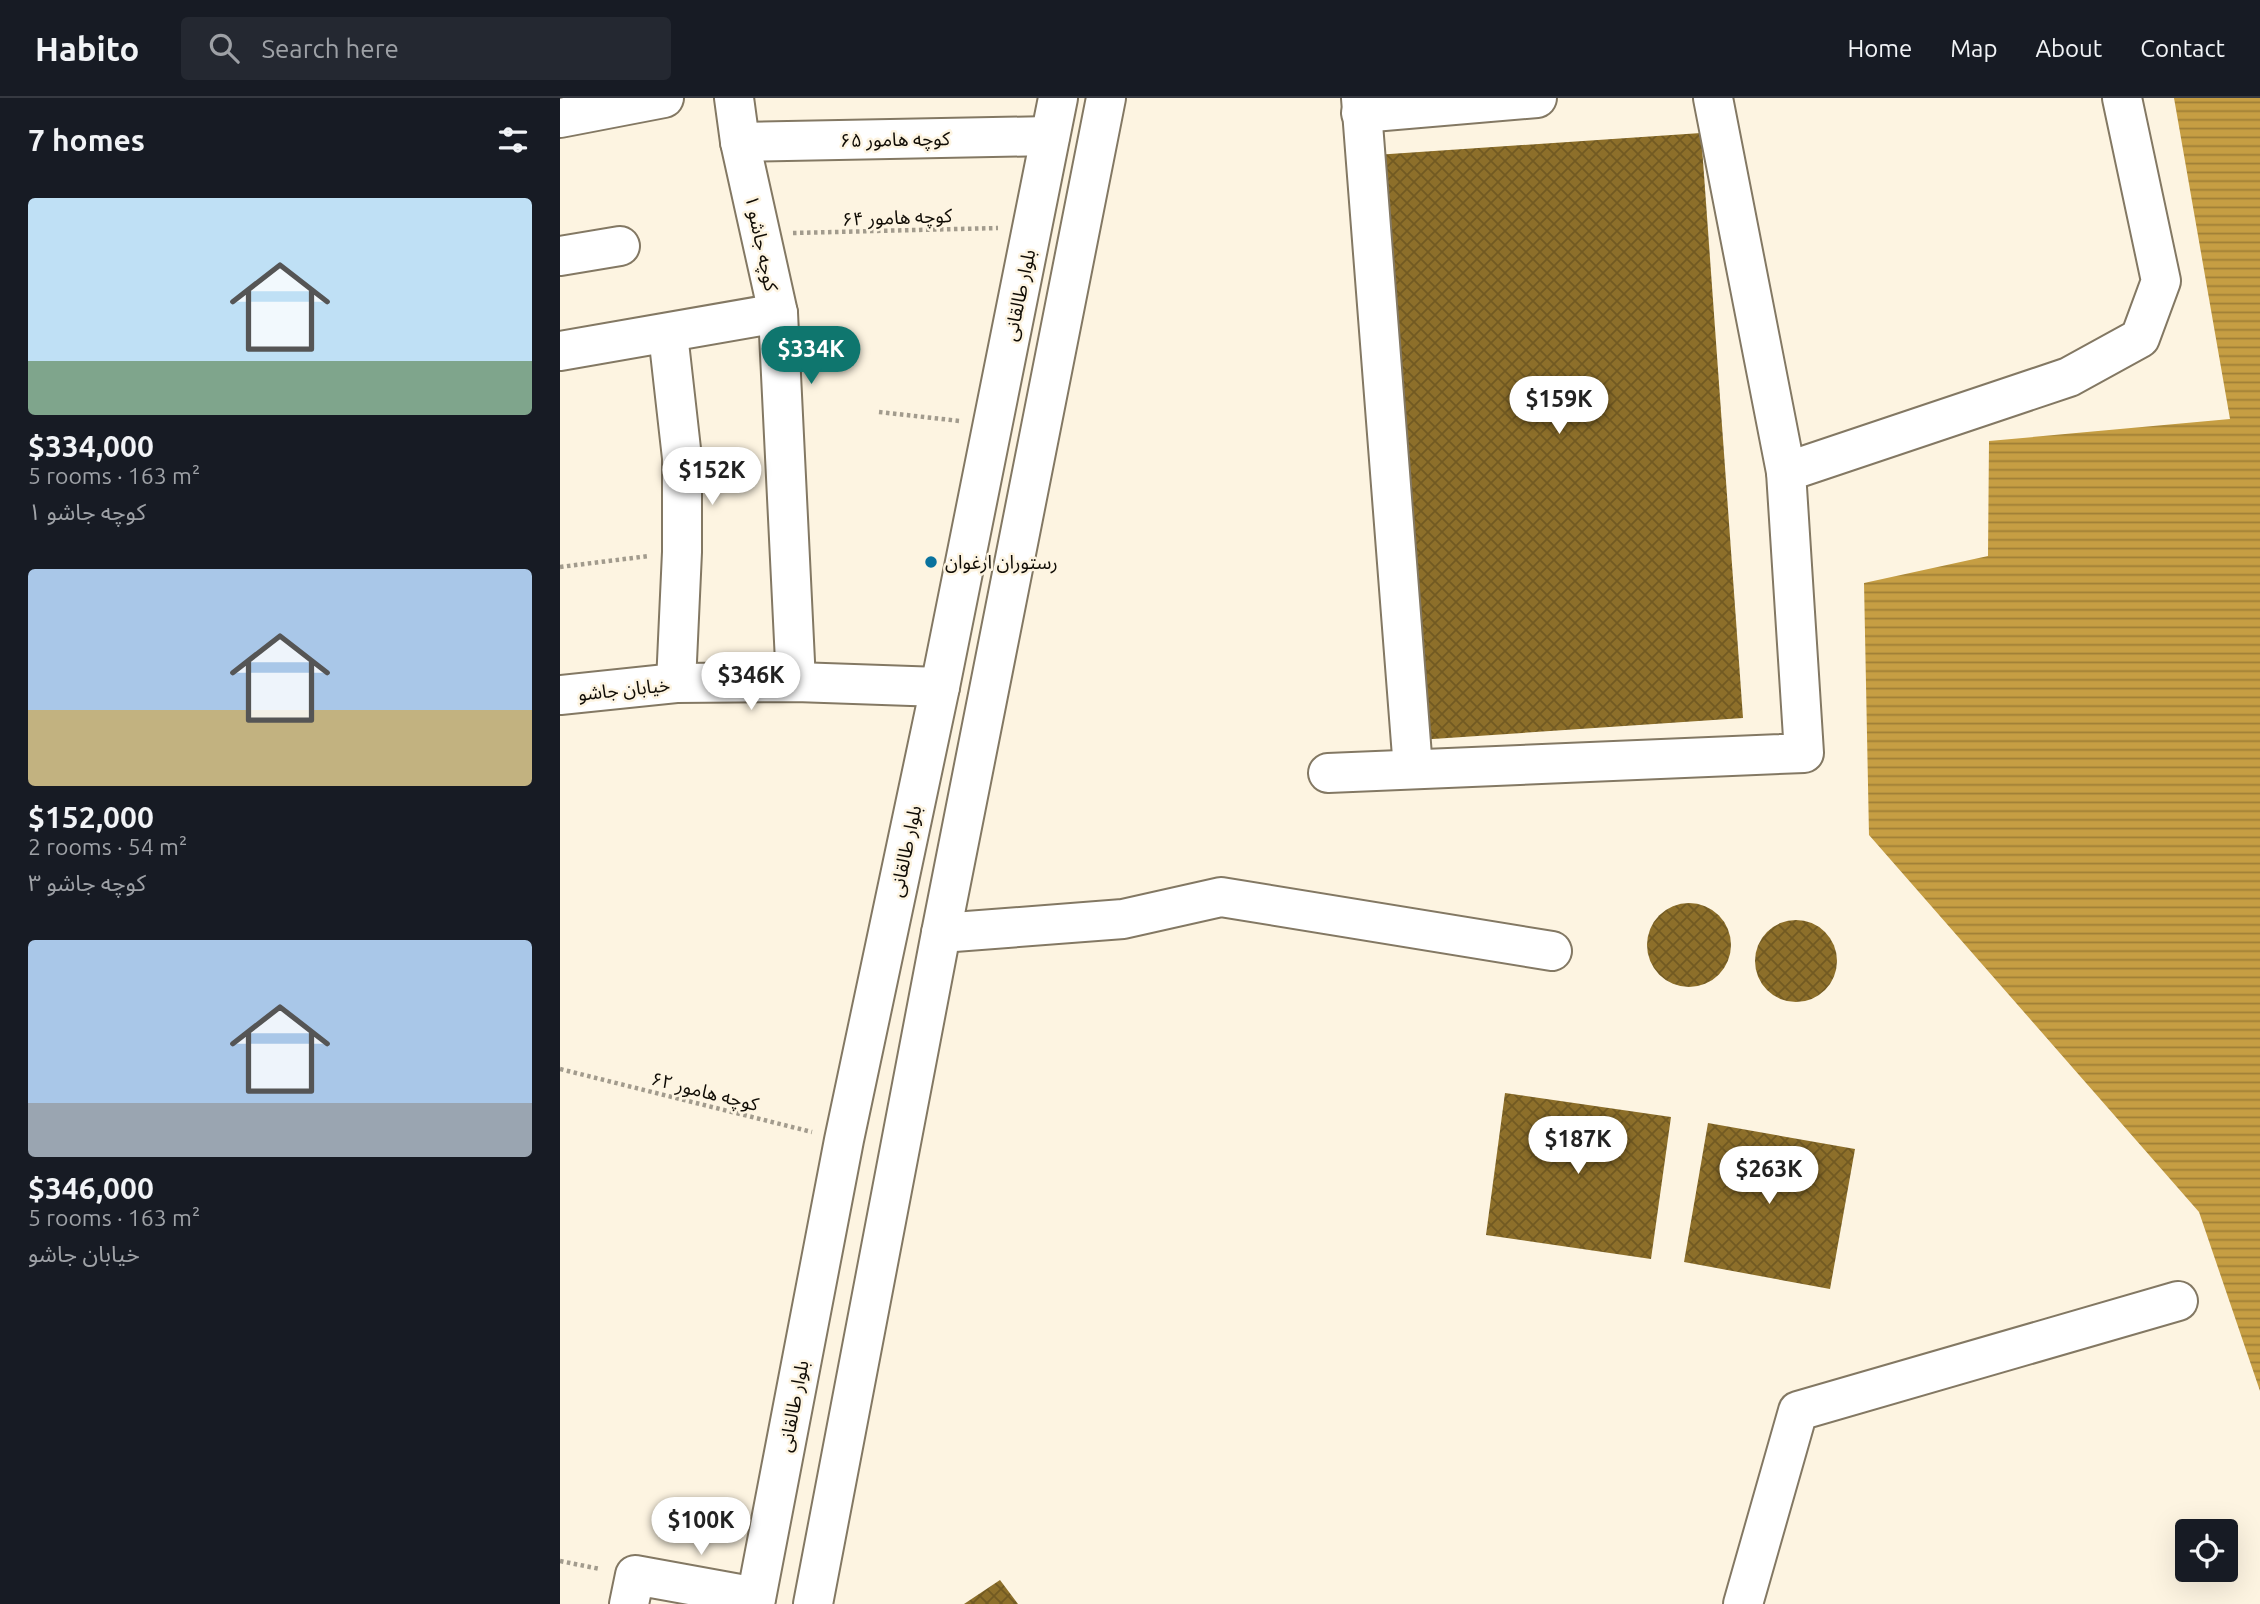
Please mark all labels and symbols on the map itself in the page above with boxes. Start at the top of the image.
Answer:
street label: کوچه هامور ۶۵ [840,127,951,153]
street label: کوچه جاشو ۱ [739,193,783,294]
street label: کوچه هامور ۶۴ [842,204,954,232]
street label: بلوار طالقانی [999,247,1040,343]
pin: $334K [762,327,860,386]
pin: $159K [1510,376,1608,436]
pin: $152K [663,448,761,507]
place label: رستوران ارغوان [945,551,1058,574]
marker: رستوران ارغوان [923,554,939,570]
pin: $346K [702,652,800,712]
street label: خیابان جاشو [577,673,671,706]
street label: بلوار طالقانی [885,803,926,899]
street label: کوچه هامور ۶۲ [648,1067,762,1117]
pin: $187K [1529,1116,1627,1176]
pin: $263K [1720,1146,1818,1206]
street label: بلوار طالقانی [773,1358,814,1454]
pin: $100K [652,1498,750,1557]

